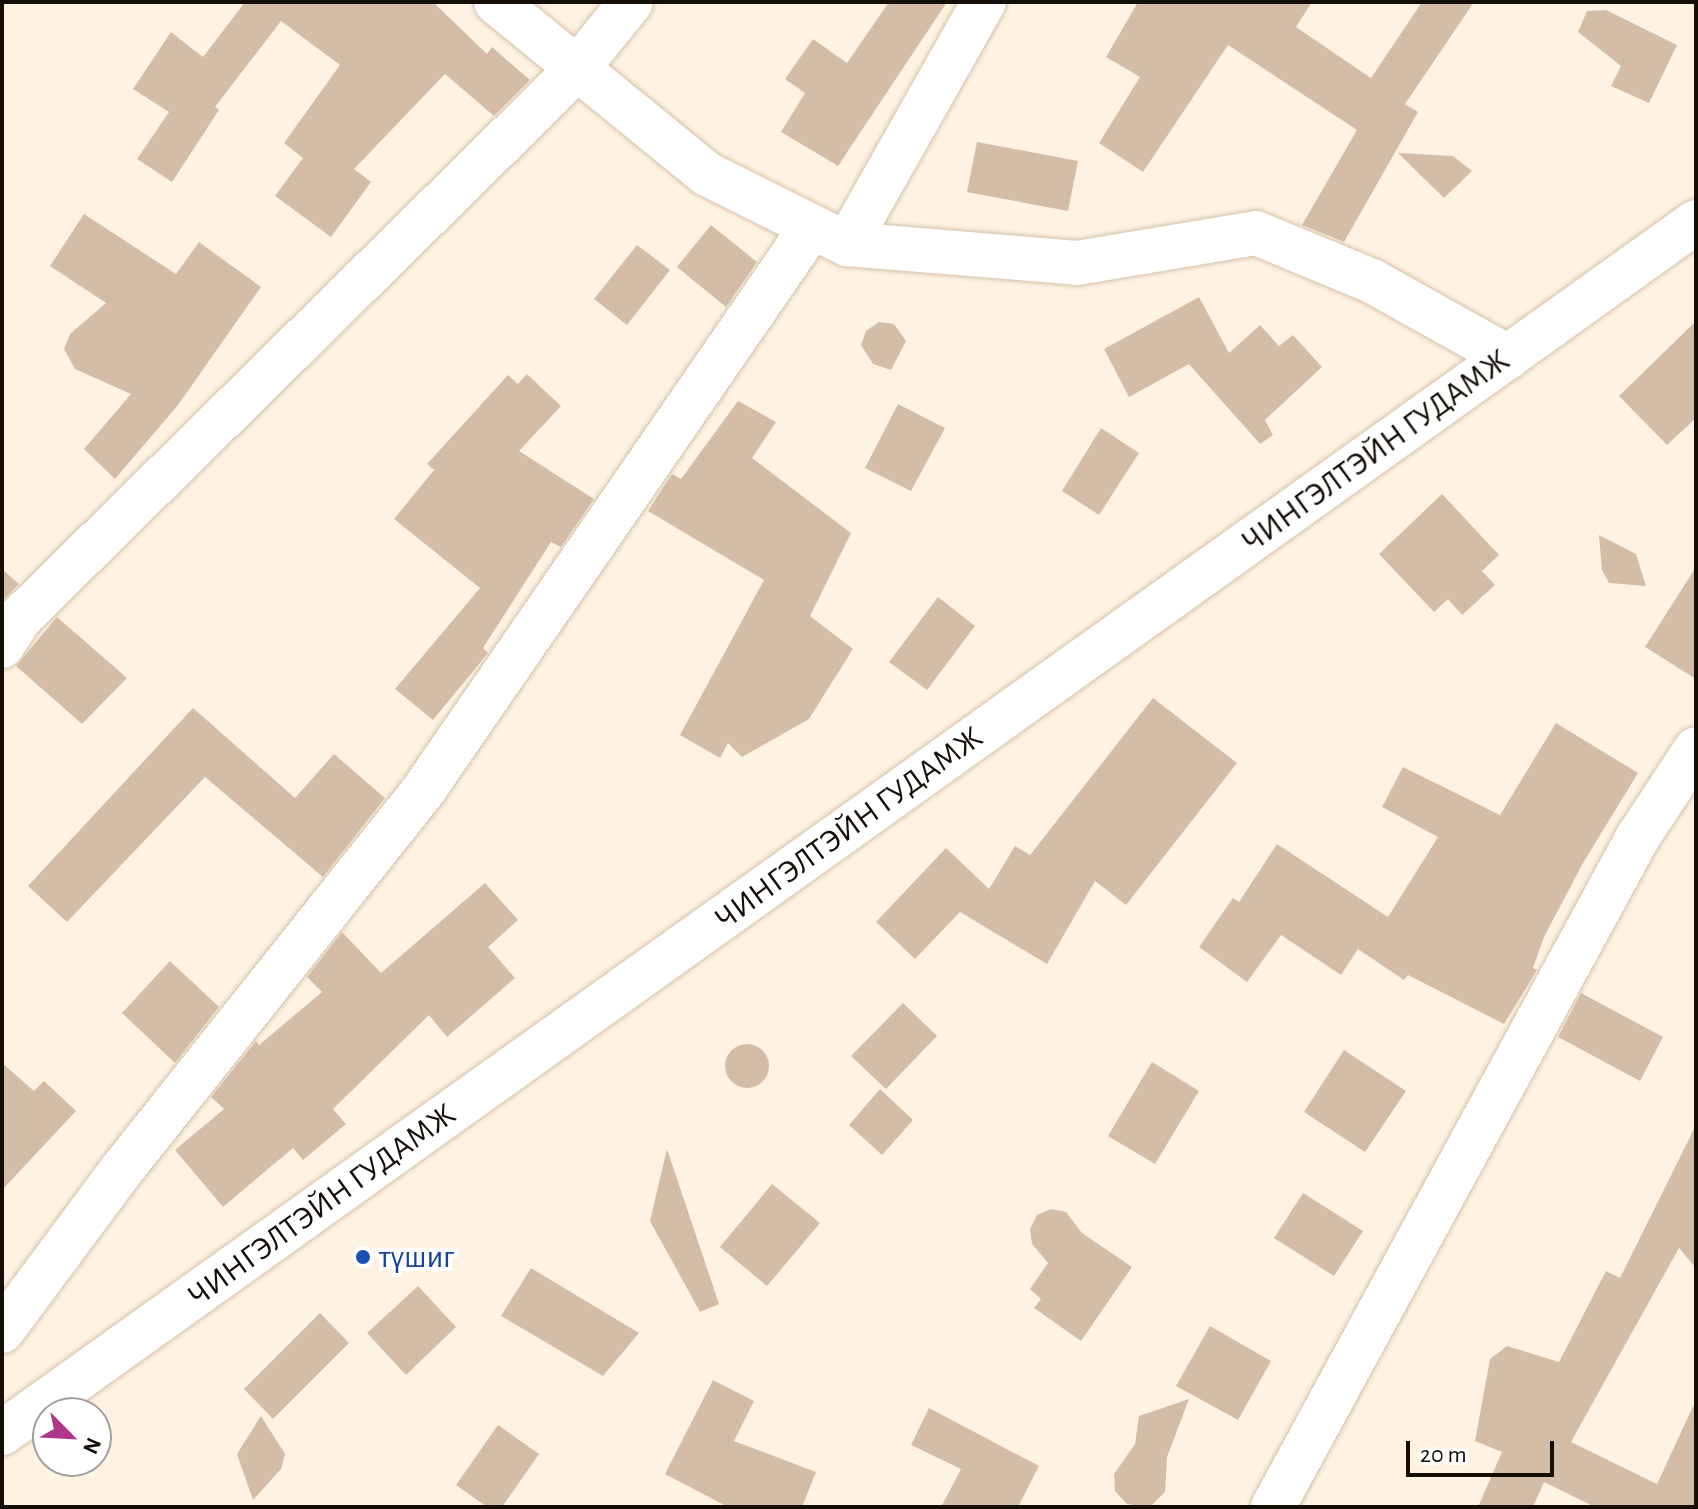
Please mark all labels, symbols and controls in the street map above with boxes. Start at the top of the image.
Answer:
street label: ЧИНГЭЛТЭЙН ГУДАМЖ [1235,341,1517,561]
street label: ЧИНГЭЛТЭЙН ГУДАМЖ [708,718,990,938]
street label: ЧИНГЭЛТЭЙН ГУДАМЖ [181,1095,463,1315]
place label: түшиг [379,1238,454,1276]
marker: түшиг [354,1248,372,1266]
north arrow [32,1397,112,1477]
scale bar [1410,1425,1558,1475]
text: N [79,1434,105,1457]
text: 20 m [1420,1443,1467,1467]

